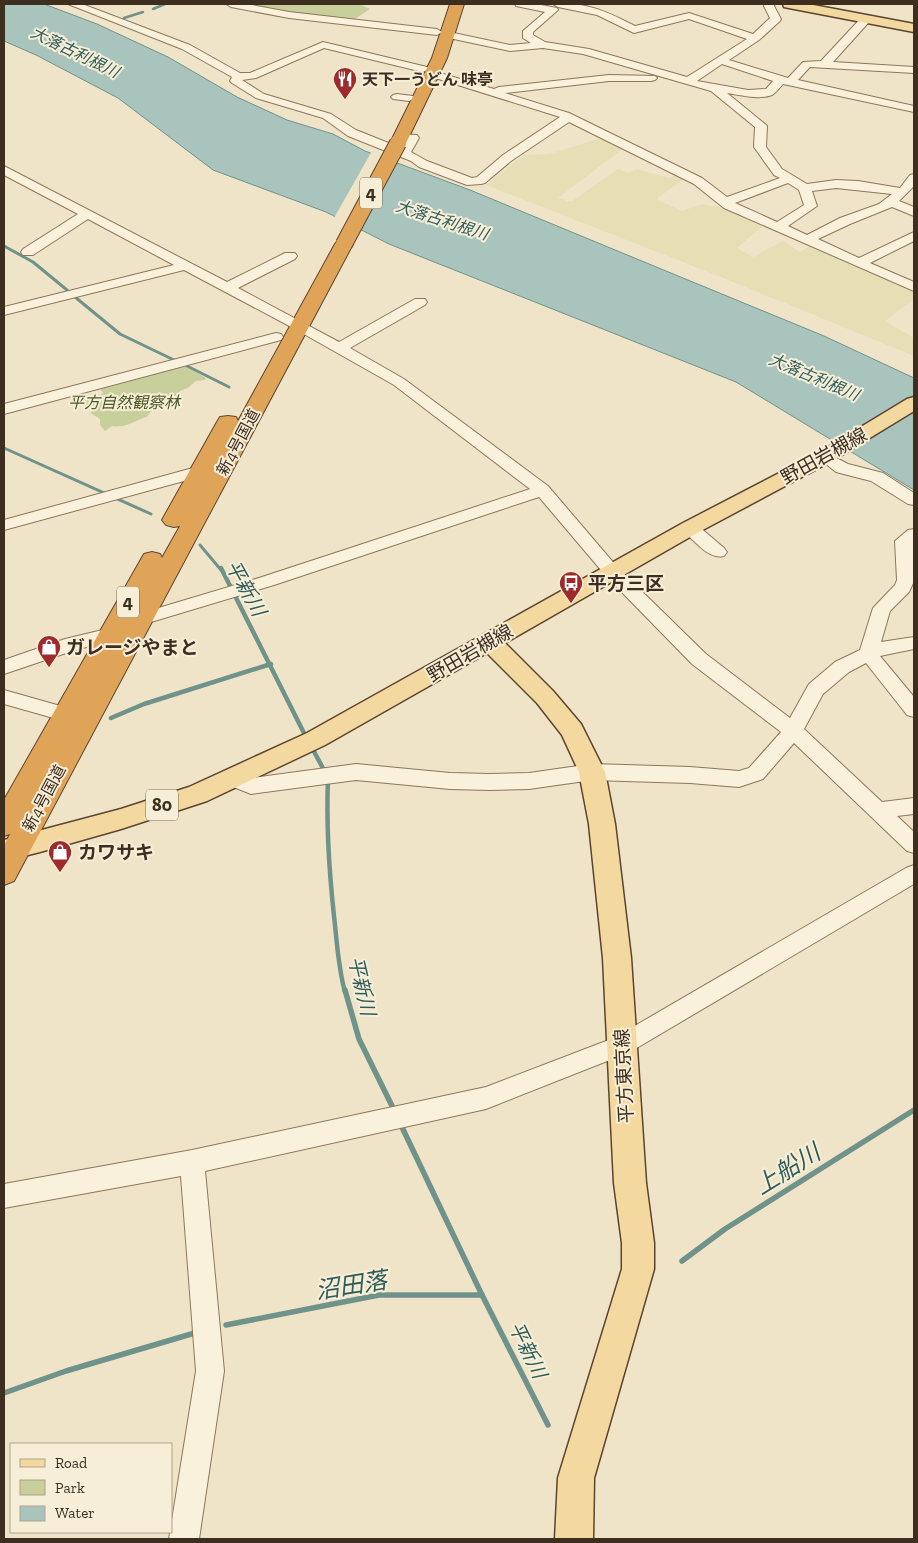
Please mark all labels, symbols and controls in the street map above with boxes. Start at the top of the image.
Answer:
water label: 大落古利根川 [28,22,124,82]
restaurant icon: 天下一うどん 味亭 [332,66,358,100]
place label: 天下一うどん 味亭 [362,70,493,89]
road number: 4 [360,178,382,208]
water label: 大落古利根川 [393,196,492,244]
water label: 大落古利根川 [766,349,864,405]
park label: 平方自然観察林 [68,393,182,412]
street label: 新4号国道 [213,405,263,479]
street label: 野田岩槻線 [777,423,871,489]
water label: 平新川 [221,556,272,622]
bus stop icon: 平方三区 [558,570,584,604]
place label: 平方三区 [588,572,664,595]
road number: 4 [117,586,139,618]
street label: 野田岩槻線 [423,619,517,687]
shop icon: ガレージやまと [36,634,62,668]
place label: ガレージやまと [66,636,199,659]
street label: 新4号国道 [19,761,69,835]
road number: 80 [146,790,178,820]
shop icon: カワサキ [47,839,73,873]
place label: カワサキ [78,841,154,864]
water label: 平新川 [344,954,381,1020]
street label: 平方東京線 [610,1028,638,1124]
water label: 上船川 [749,1136,828,1200]
water label: 沼田落 [313,1264,393,1305]
water label: 平新川 [504,1318,553,1384]
legend [10,1443,172,1533]
text: Road [55,1454,88,1472]
text: Park [55,1479,85,1497]
text: Water [55,1504,95,1522]

